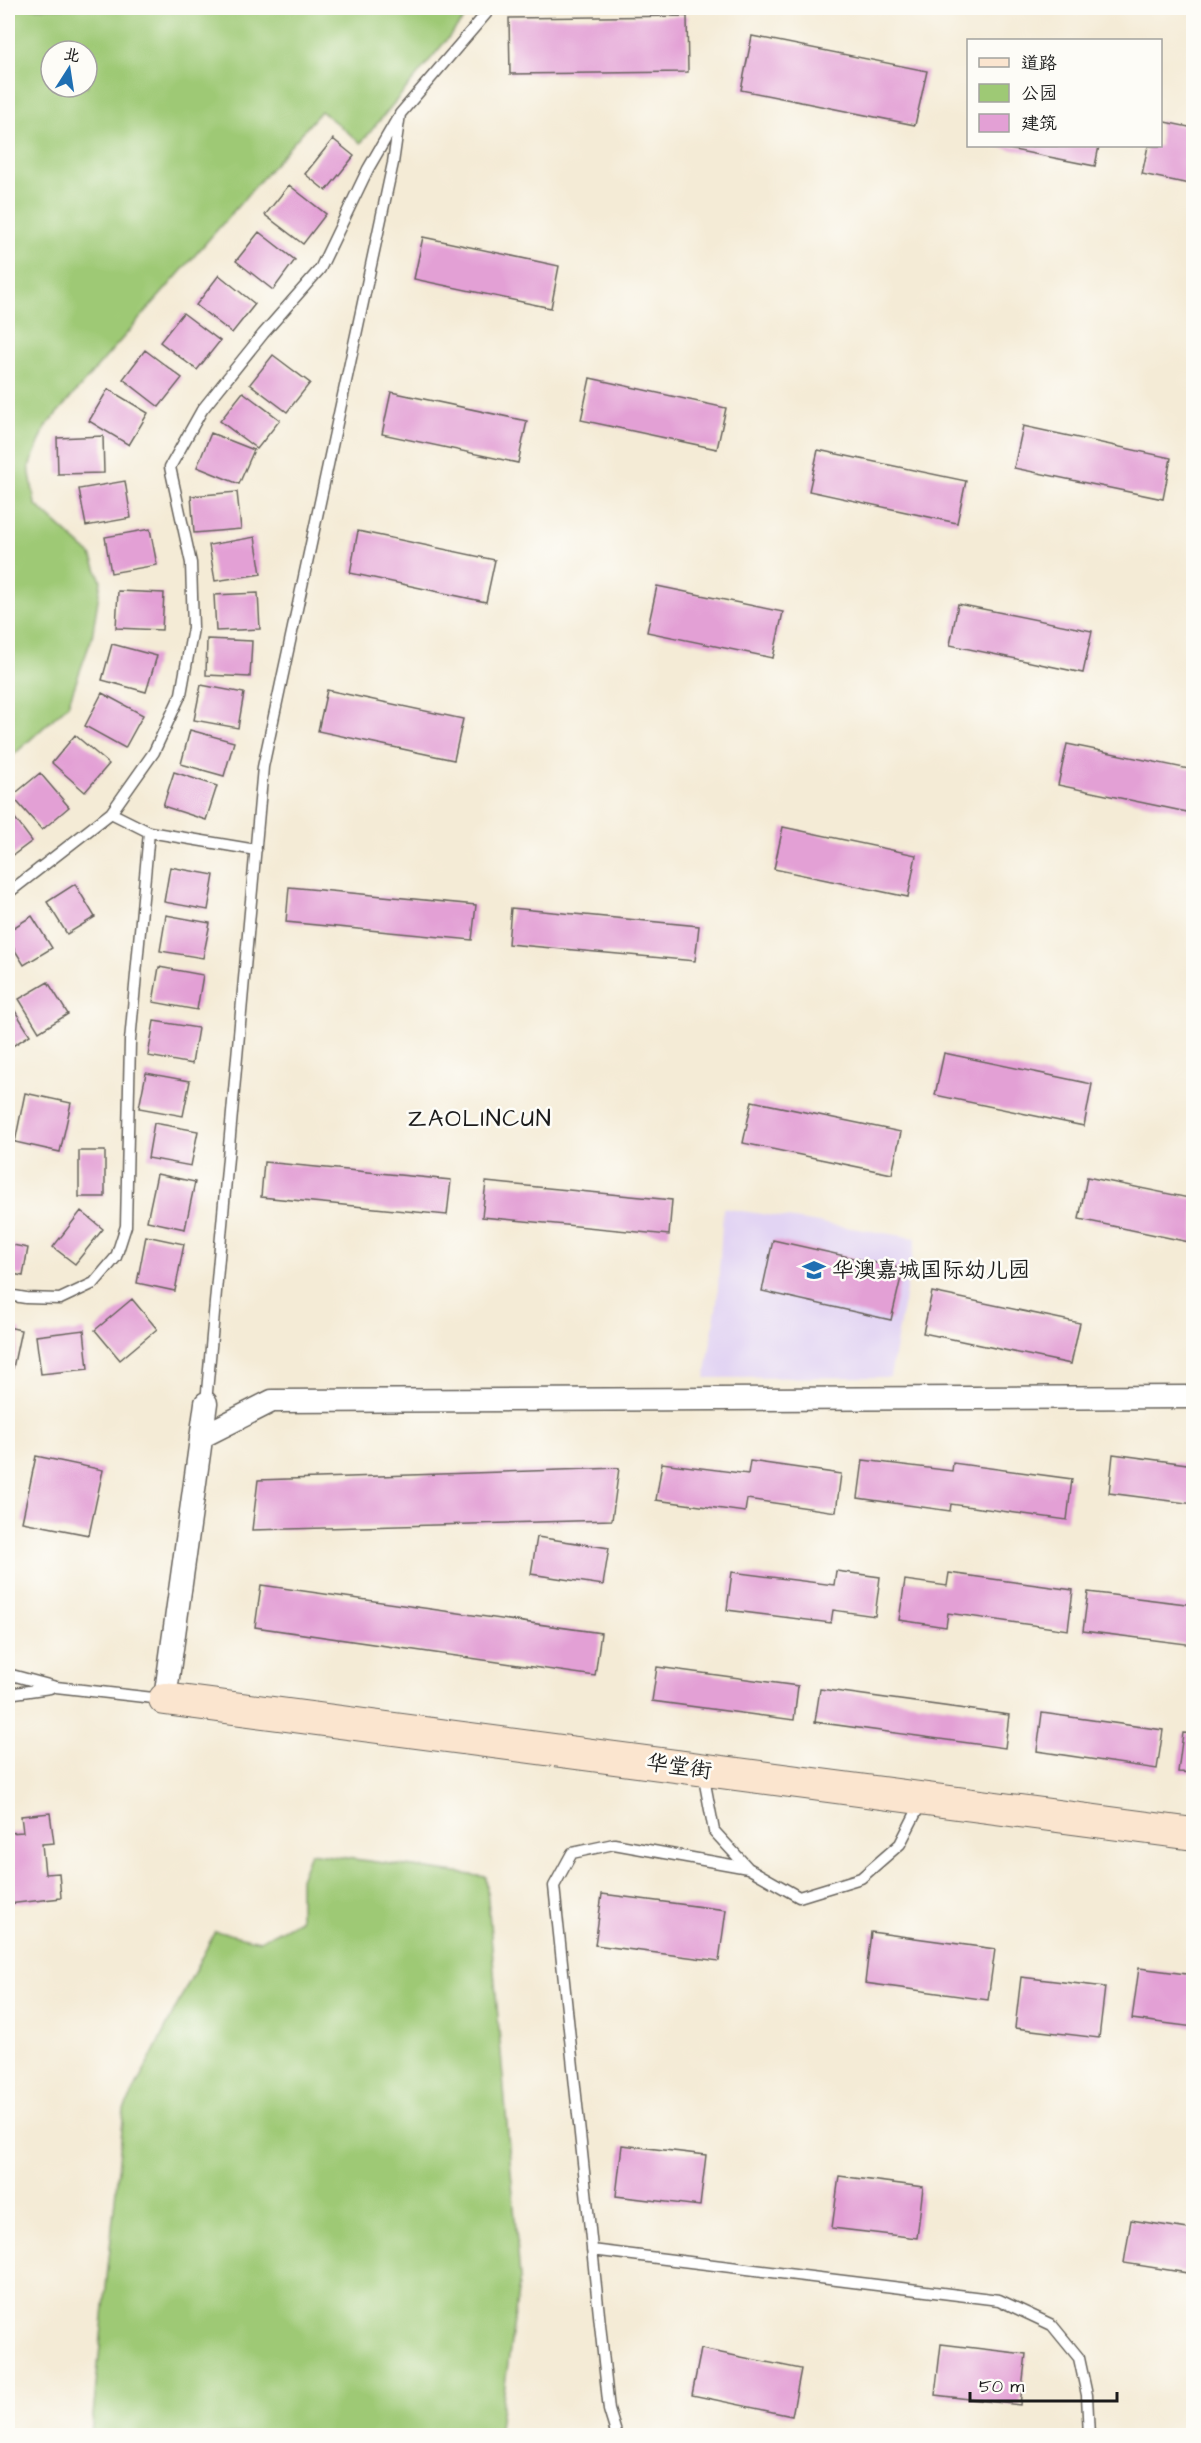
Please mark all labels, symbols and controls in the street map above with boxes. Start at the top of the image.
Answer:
north arrow [39,39,99,99]
legend [967,39,1162,147]
text: 北 [62,43,82,68]
text: 道路 [1021,51,1057,76]
text: 公园 [1021,81,1057,106]
text: 建筑 [1021,111,1057,136]
district label: ZAOLINCUN [408,1102,552,1136]
place label: 华澳嘉城国际幼儿园 [832,1255,1030,1286]
school or university icon: 华澳嘉城国际幼儿园 [801,1257,827,1283]
street label: 华堂街 [644,1747,714,1787]
scale bar [970,2365,1117,2403]
text: 50 m [979,2374,1024,2399]

